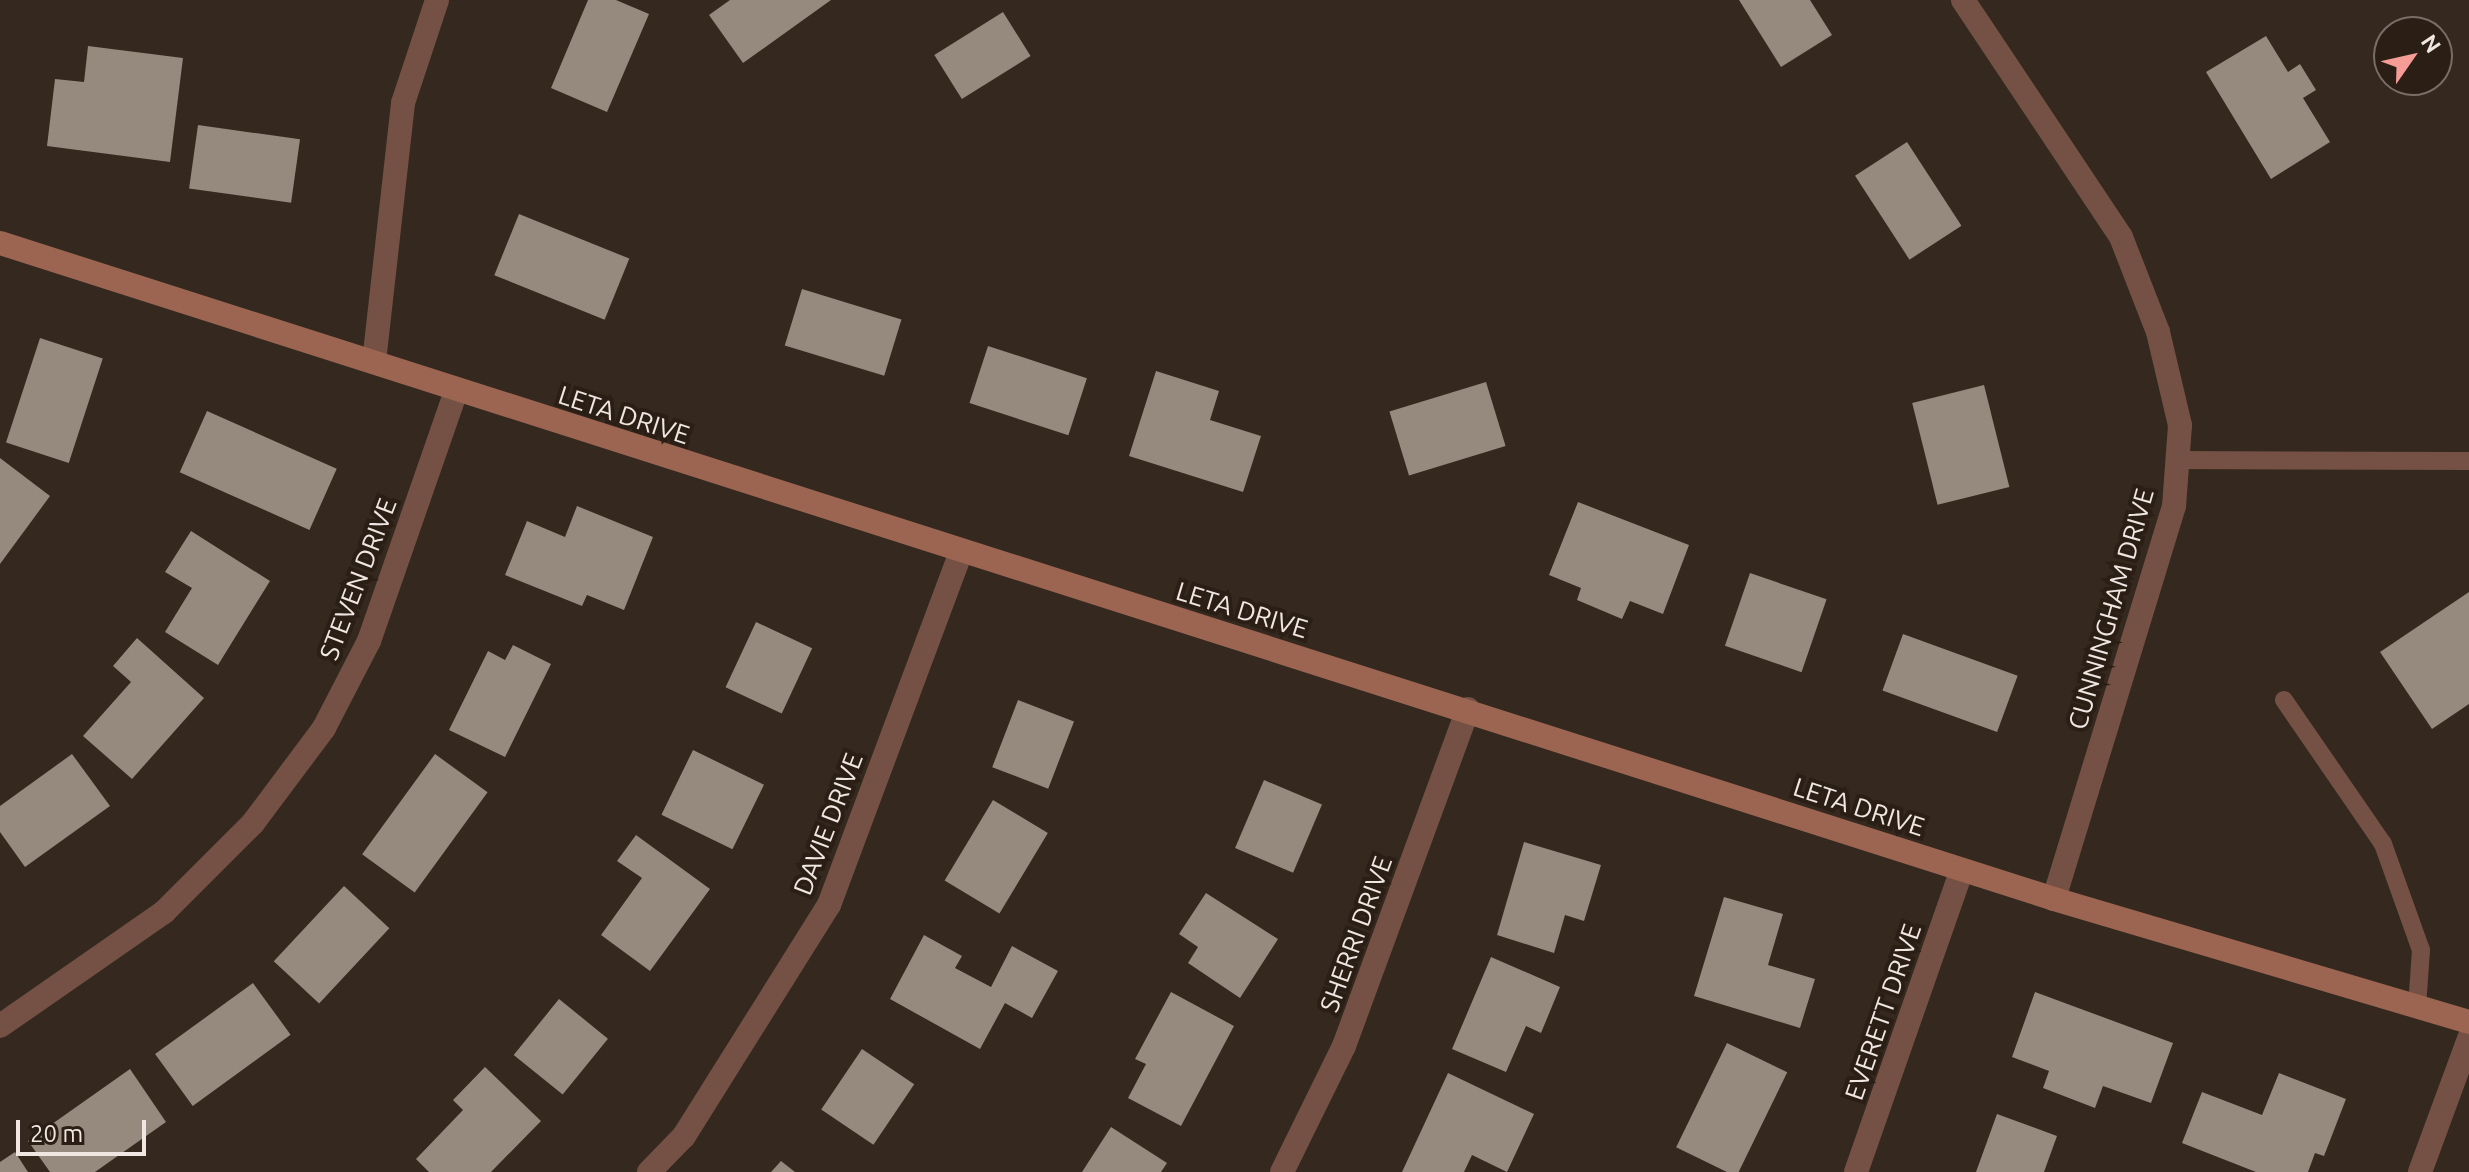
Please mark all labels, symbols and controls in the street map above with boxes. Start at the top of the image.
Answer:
north arrow [2373,16,2453,96]
text: N [2417,30,2447,57]
street label: LETA DRIVE [554,379,694,451]
street label: CUNNINGHAM DRIVE [2062,485,2160,733]
street label: STEVEN DRIVE [313,494,403,664]
street label: LETA DRIVE [1172,575,1312,645]
street label: DAVIE DRIVE [787,749,869,899]
street label: LETA DRIVE [1789,771,1929,843]
street label: SHERRI DRIVE [1313,852,1399,1016]
street label: EVERETT DRIVE [1838,920,1928,1104]
scale bar [20,1104,150,1154]
text: 20 m [30,1120,83,1147]

